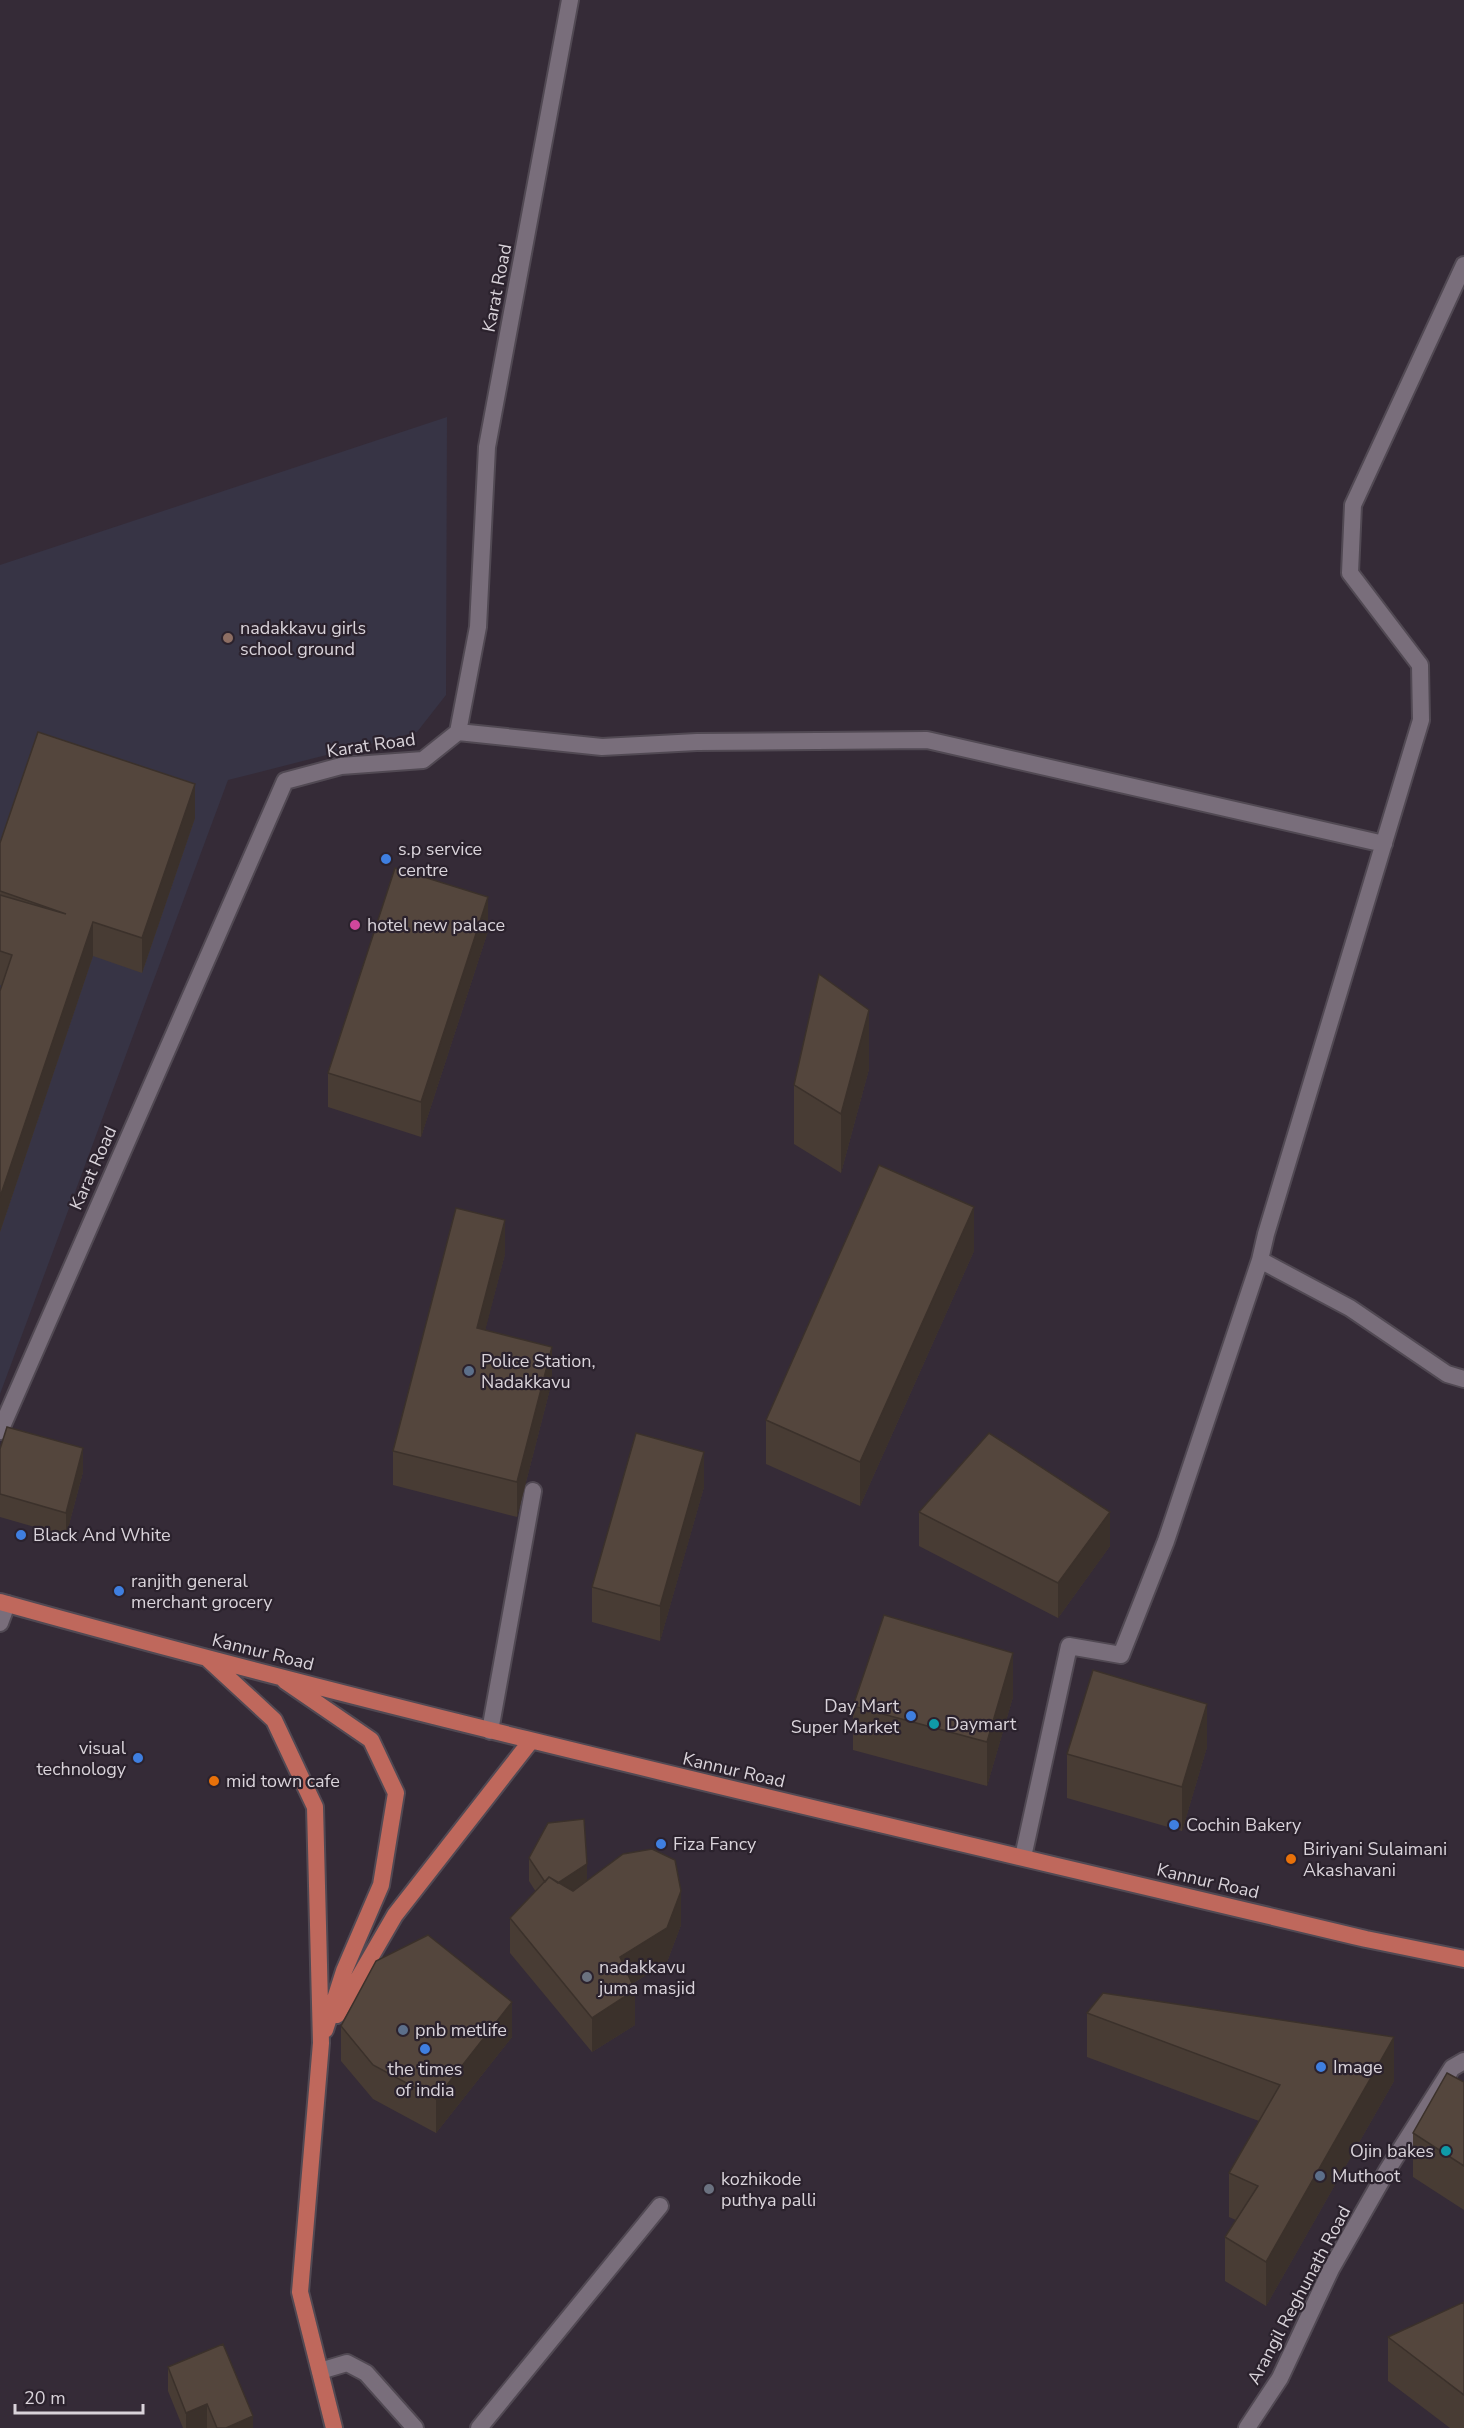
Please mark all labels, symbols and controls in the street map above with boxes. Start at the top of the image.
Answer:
street label: Karat Road [477,242,517,334]
place label: nadakkavu girls school ground [240,616,366,661]
marker: nadakkavu girls school ground [221,631,235,645]
street label: Karat Road [325,727,417,763]
place label: s.p service centre [398,837,482,882]
marker: s.p service centre [379,852,393,866]
place label: hotel new palace [367,913,505,937]
marker: hotel new palace [348,918,362,932]
street label: Karat Road [64,1122,122,1214]
place label: Police Station, Nadakkavu [481,1349,596,1394]
marker: Police Station, Nadakkavu [462,1364,476,1378]
place label: Black And White [33,1523,170,1547]
marker: Black And White [14,1528,28,1542]
place label: ranjith general merchant grocery [131,1569,273,1614]
marker: ranjith general merchant grocery [112,1584,126,1598]
street label: Kannur Road [209,1628,317,1676]
place label: Day Mart Super Market [791,1694,900,1739]
marker: Day Mart Super Market [904,1709,918,1723]
place label: Daymart [946,1712,1017,1736]
marker: Daymart [927,1717,941,1731]
place label: visual technology [36,1736,127,1781]
street label: Kannur Road [680,1747,788,1793]
marker: visual technology [131,1751,145,1765]
place label: mid town cafe [226,1769,340,1793]
marker: mid town cafe [207,1774,221,1788]
place label: Cochin Bakery [1186,1813,1302,1837]
marker: Cochin Bakery [1167,1818,1181,1832]
place label: Fiza Fancy [673,1832,757,1856]
marker: Fiza Fancy [654,1837,668,1851]
place label: Biriyani Sulaimani Akashavani [1303,1837,1447,1882]
marker: Biriyani Sulaimani Akashavani [1284,1852,1298,1866]
street label: Kannur Road [1154,1858,1262,1904]
place label: nadakkavu juma masjid [597,1955,695,2000]
marker: nadakkavu juma masjid [580,1970,594,1984]
place label: pnb metlife [415,2018,507,2042]
marker: pnb metlife [396,2023,410,2037]
marker: the times of india [418,2042,432,2056]
place label: Image [1333,2055,1383,2079]
place label: the times of india [388,2057,462,2102]
marker: Image [1314,2060,1328,2074]
place label: Ojin bakes [1350,2139,1434,2163]
marker: Ojin bakes [1439,2144,1453,2158]
place label: Muthoot [1332,2164,1401,2188]
place label: kozhikode puthya palli [721,2167,816,2212]
marker: Muthoot [1313,2169,1327,2183]
marker: kozhikode puthya palli [702,2182,716,2196]
street label: Arangil Reghunath Road [1242,2202,1356,2388]
scale bar [15,2377,142,2415]
text: 20 m [24,2386,66,2410]

